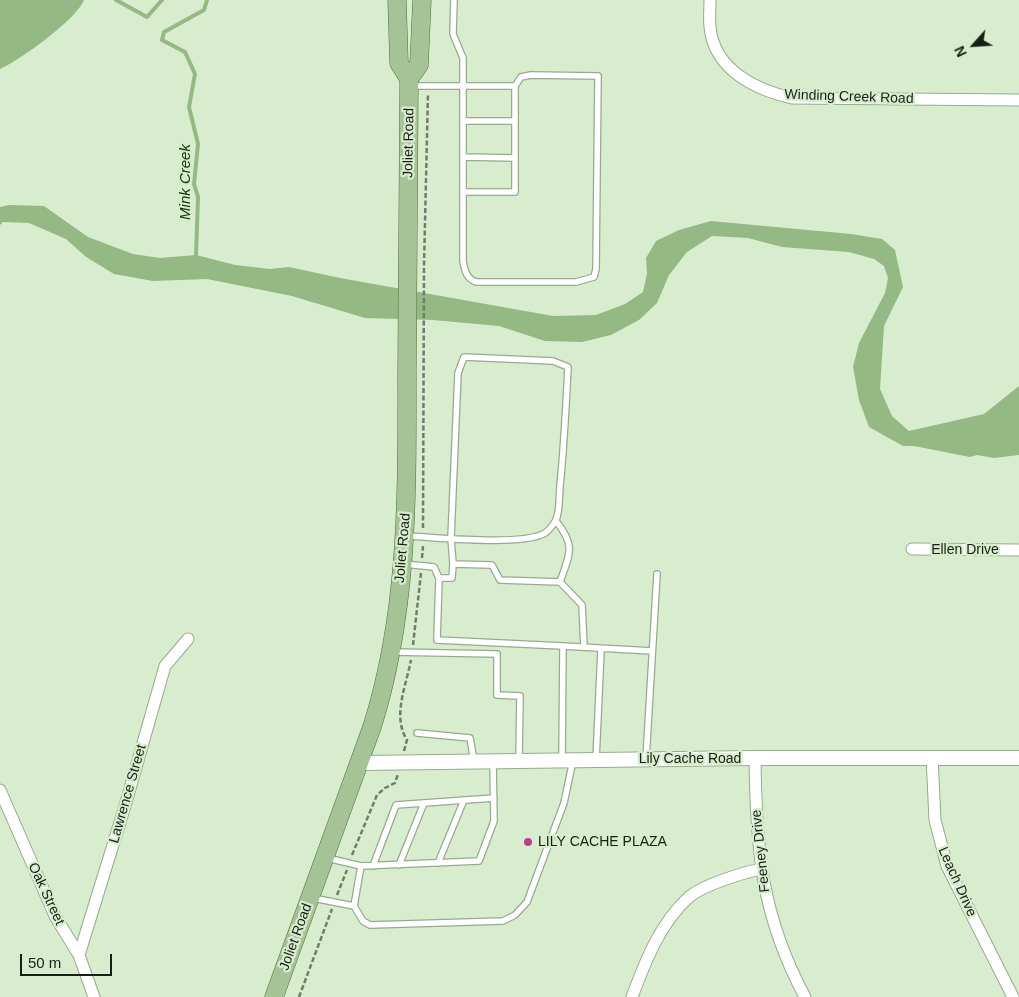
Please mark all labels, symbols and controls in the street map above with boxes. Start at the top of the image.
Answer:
north arrow [949,20,999,70]
text: N [951,44,970,60]
street label: Winding Creek Road [784,86,914,108]
street label: Joliet Road [400,108,418,178]
water label: Mink Creek [177,144,195,220]
street label: Joliet Road [392,512,414,584]
street label: Ellen Drive [931,542,999,558]
street label: Lawrence Street [106,743,150,845]
street label: Lily Cache Road [639,751,741,767]
street label: Feeney Drive [748,809,774,893]
place label: LILY CACHE PLAZA [538,834,667,850]
marker: LILY CACHE PLAZA [522,836,534,848]
street label: Leach Drive [934,844,980,920]
street label: Oak Street [24,860,68,928]
street label: Joliet Road [276,901,316,973]
scale bar [22,944,115,976]
text: 50 m [28,954,61,971]

